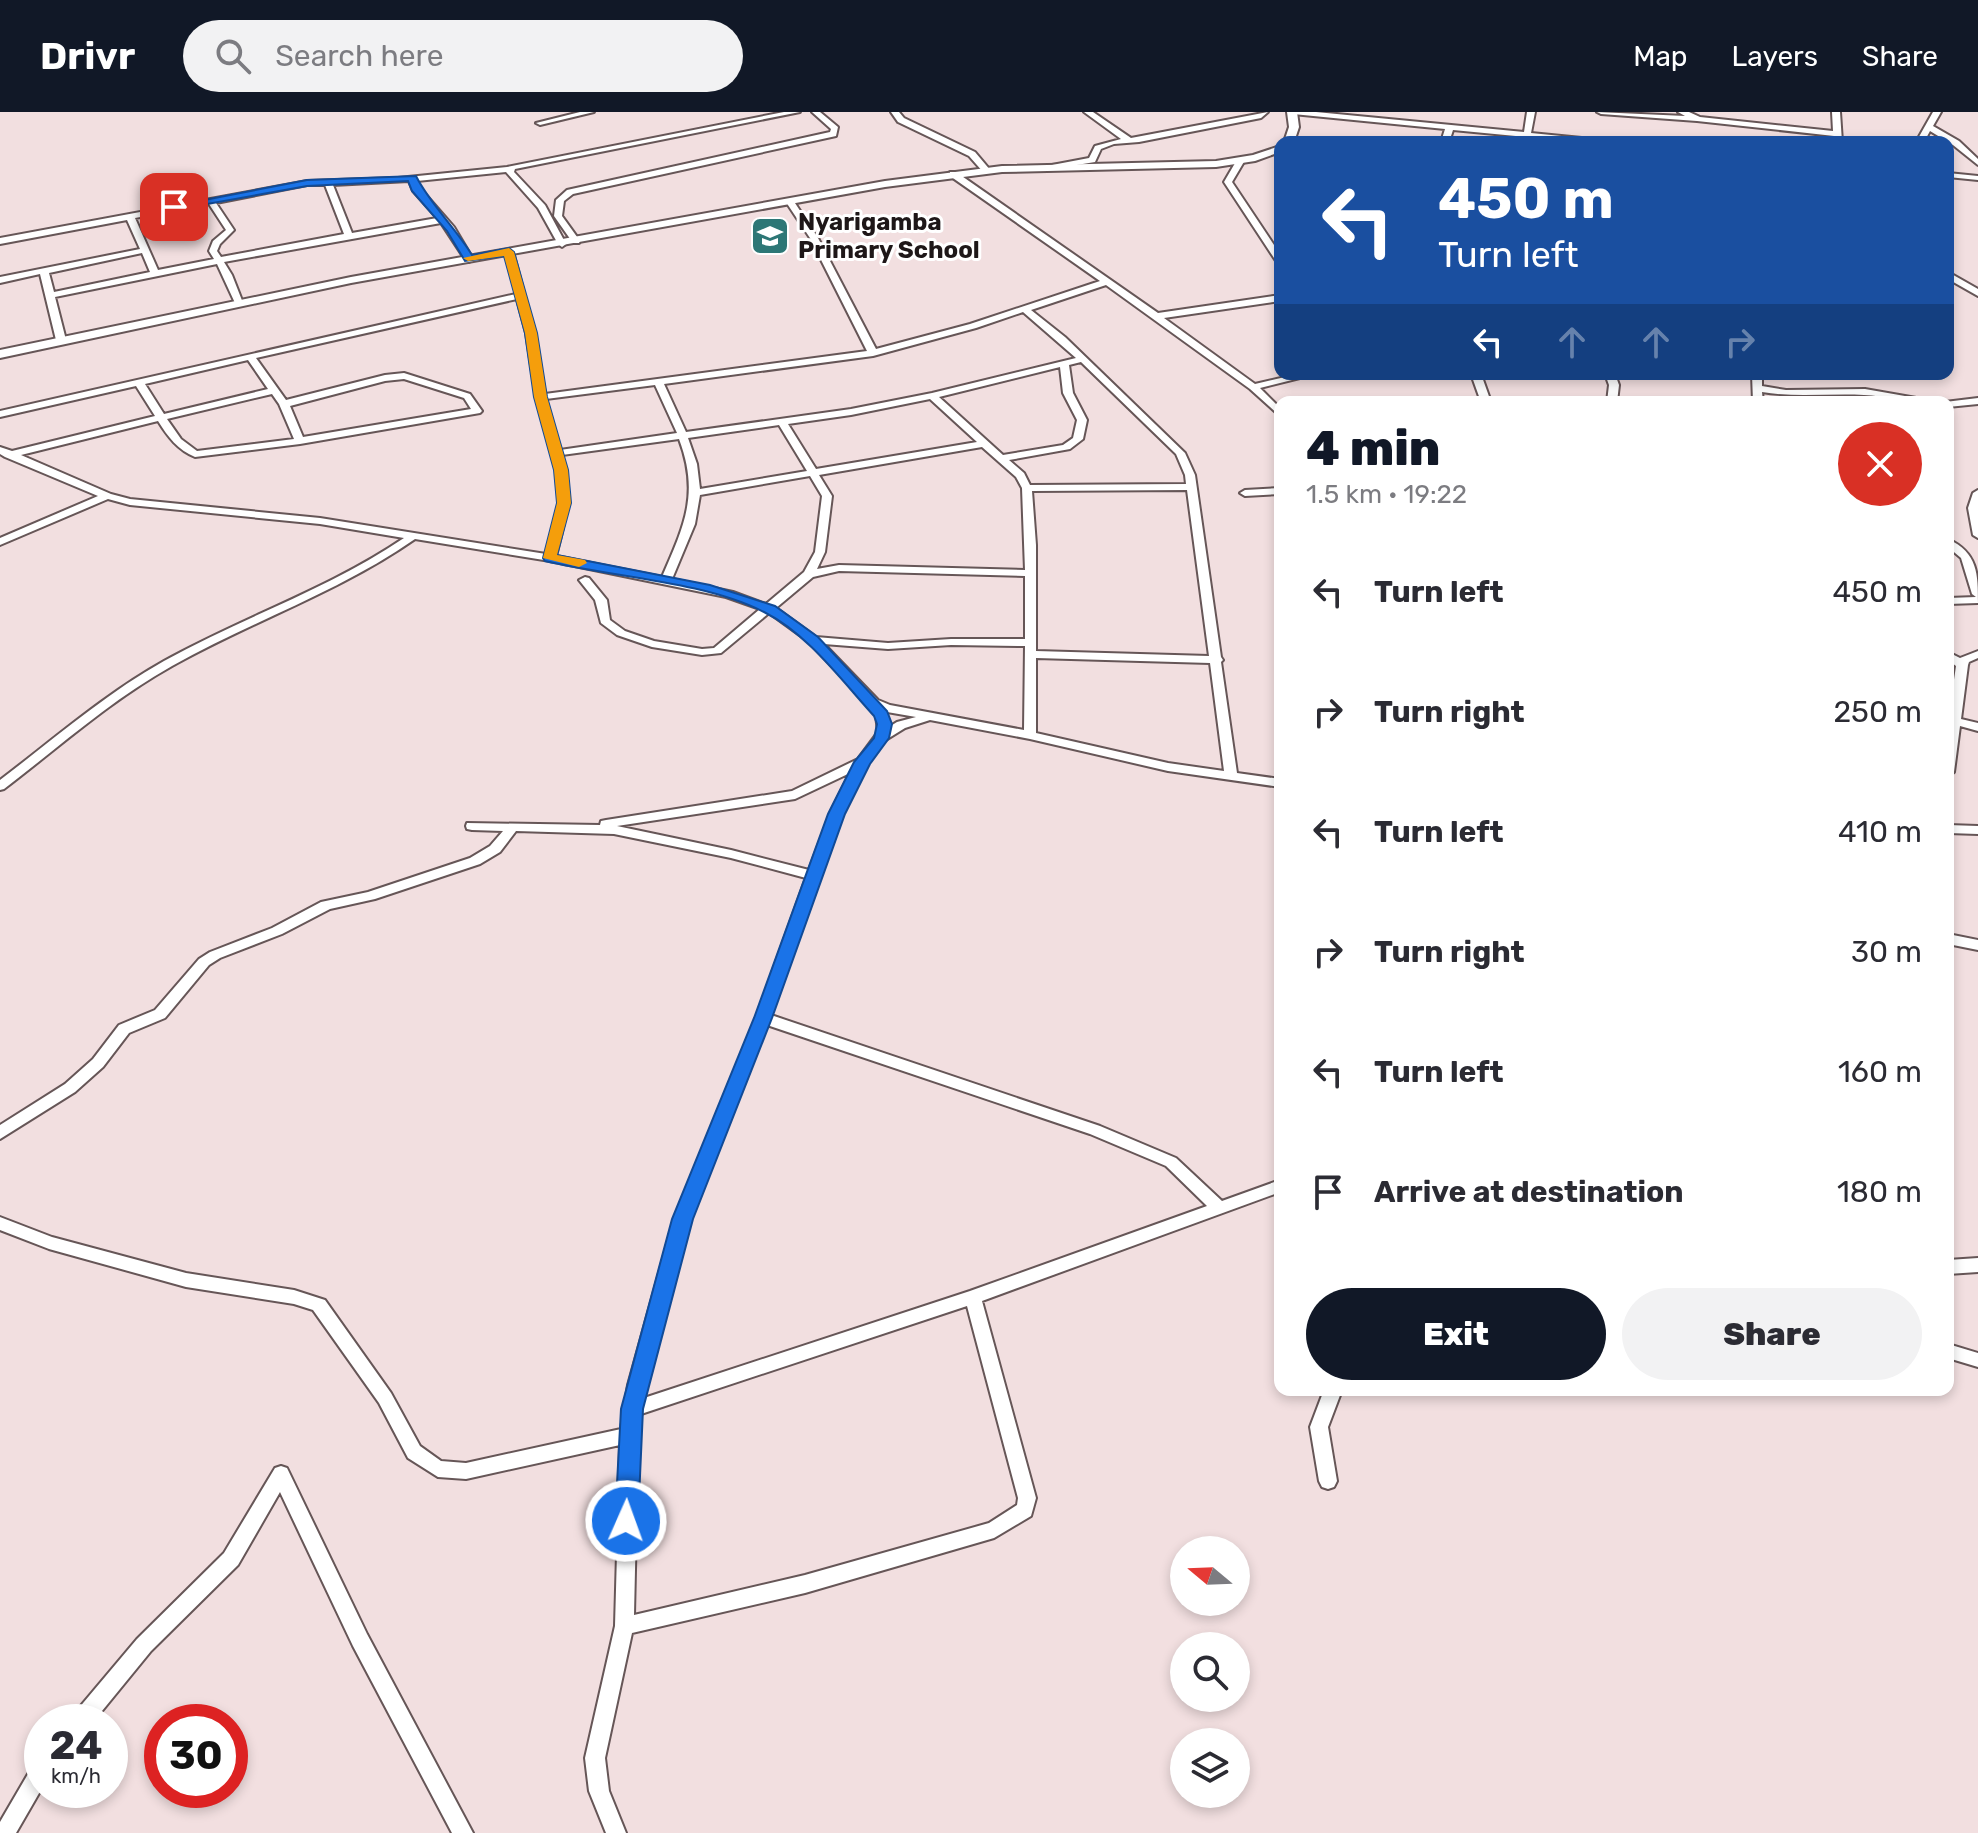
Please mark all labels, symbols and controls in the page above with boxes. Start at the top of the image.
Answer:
search box [183,20,743,92]
text: Drivr [40,33,135,79]
icon: search [211,34,255,78]
text: Search here [275,38,444,74]
text: Map [1633,40,1688,73]
text: Layers [1732,40,1818,73]
text: Share [1862,40,1938,73]
text: 450 m [1438,166,1614,232]
icon: left [1306,168,1410,272]
pin [140,173,208,241]
icon: arrive [152,185,196,229]
place label: Nyarigamba Primary School [798,208,980,264]
school or university icon: Nyarigamba Primary School [749,215,791,257]
text: Turn left [1438,233,1579,276]
icon: left [1466,320,1510,364]
icon: ahead [1550,320,1594,364]
icon: ahead [1634,320,1678,364]
icon: right [1718,320,1762,364]
text: 4 min [1306,420,1440,477]
button: close [1838,422,1922,506]
text: 1.5 km · 19:22 [1306,479,1467,510]
icon: left [1306,570,1350,614]
text: Turn left [1374,574,1504,610]
text: 450 m [1832,574,1922,610]
icon: right [1306,690,1350,734]
text: Turn right [1374,694,1525,730]
text: 250 m [1834,694,1922,730]
icon: left [1306,810,1350,854]
text: Turn left [1374,814,1504,850]
text: 410 m [1838,814,1922,850]
icon: right [1306,930,1350,974]
text: Turn right [1374,934,1525,970]
text: 30 m [1851,934,1922,970]
icon: left [1306,1050,1350,1094]
text: Turn left [1374,1054,1504,1090]
text: 160 m [1838,1054,1922,1090]
icon: arrive [1306,1170,1350,1214]
text: Arrive at destination [1374,1174,1684,1210]
text: 180 m [1837,1174,1922,1210]
button: Exit [1306,1288,1606,1380]
button: Share [1622,1288,1922,1380]
position arrow [584,1479,668,1563]
north arrow [1170,1536,1250,1616]
map controls [1170,1536,1250,1808]
button: search [1170,1632,1250,1712]
speed limit sign: 30 [144,1704,248,1808]
text: 24 [49,1722,103,1769]
button: layers [1170,1728,1250,1808]
text: km/h [51,1764,101,1788]

